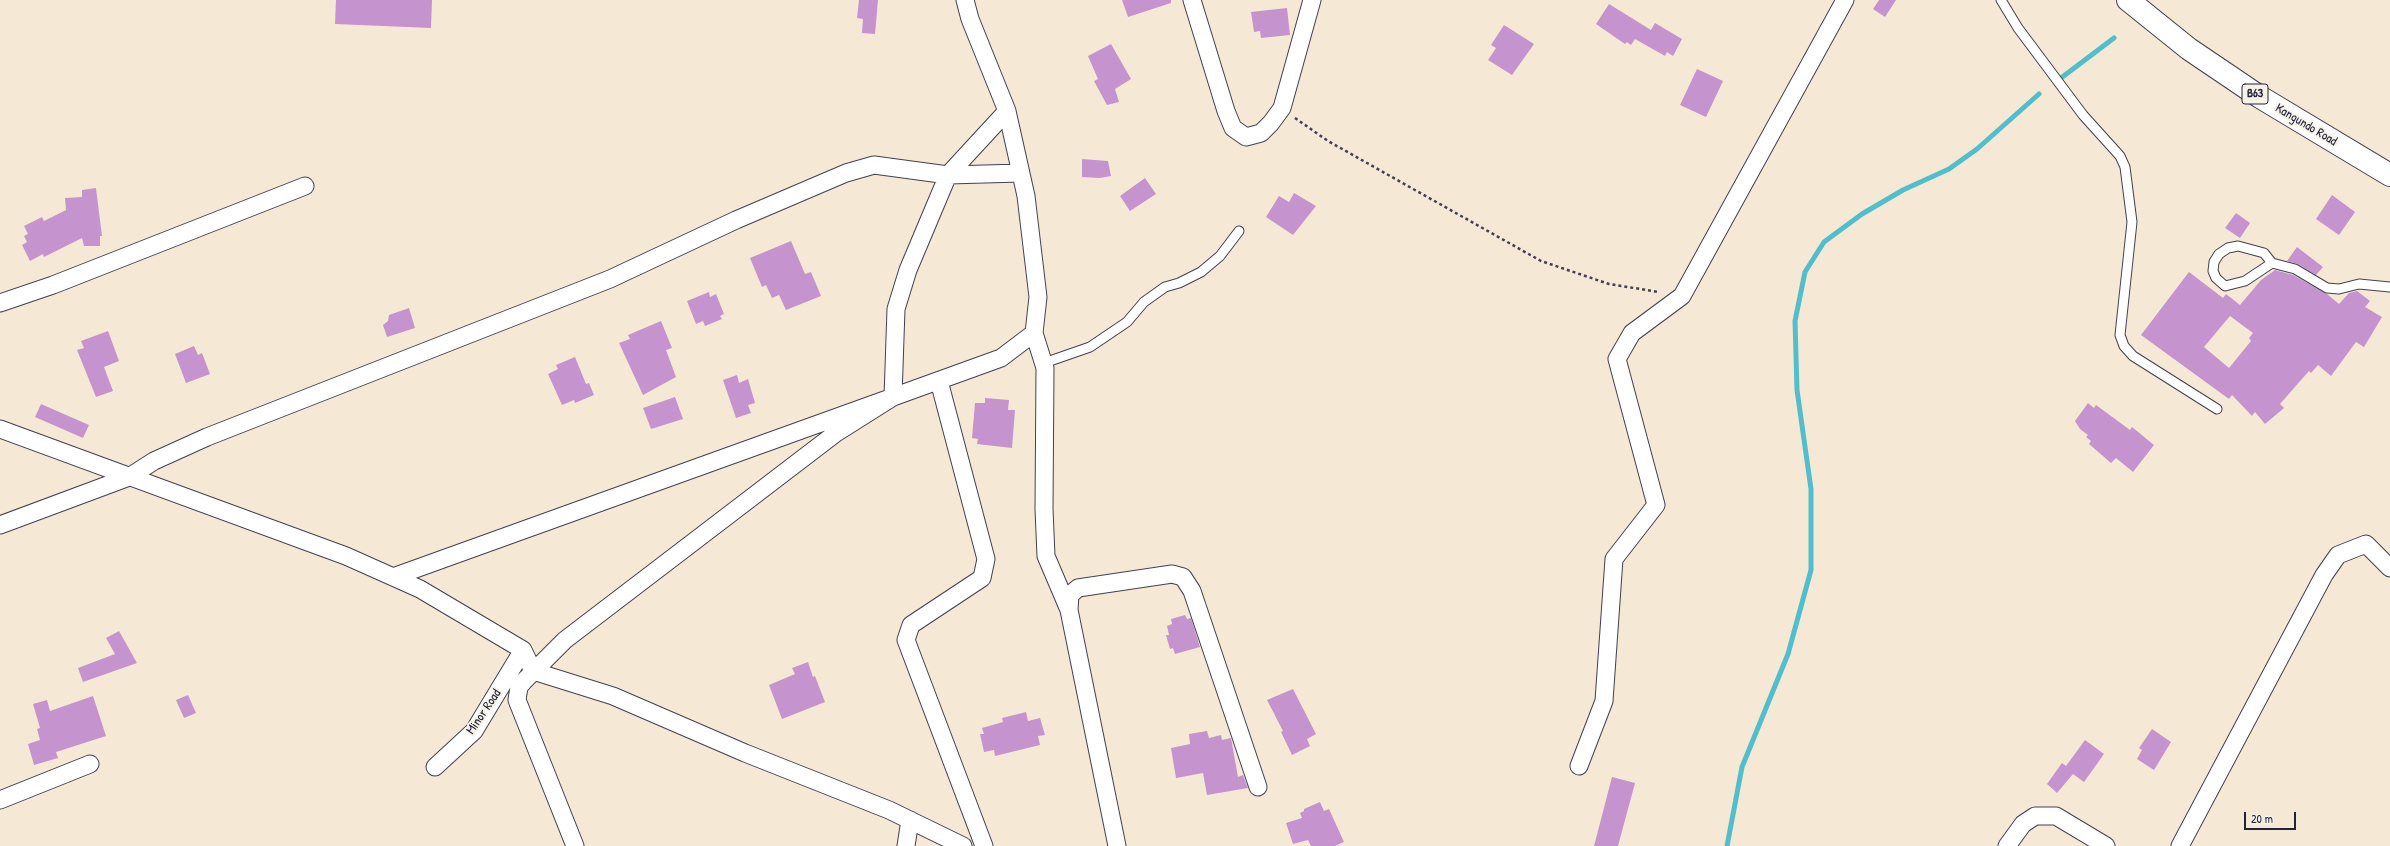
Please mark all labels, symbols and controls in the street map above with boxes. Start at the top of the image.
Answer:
road number: B63 [2242,84,2268,104]
street label: Kangundo Road [2272,100,2340,150]
street label: Minor Road [463,686,505,738]
scale bar [2246,804,2298,830]
text: 20 m [2251,810,2273,827]

